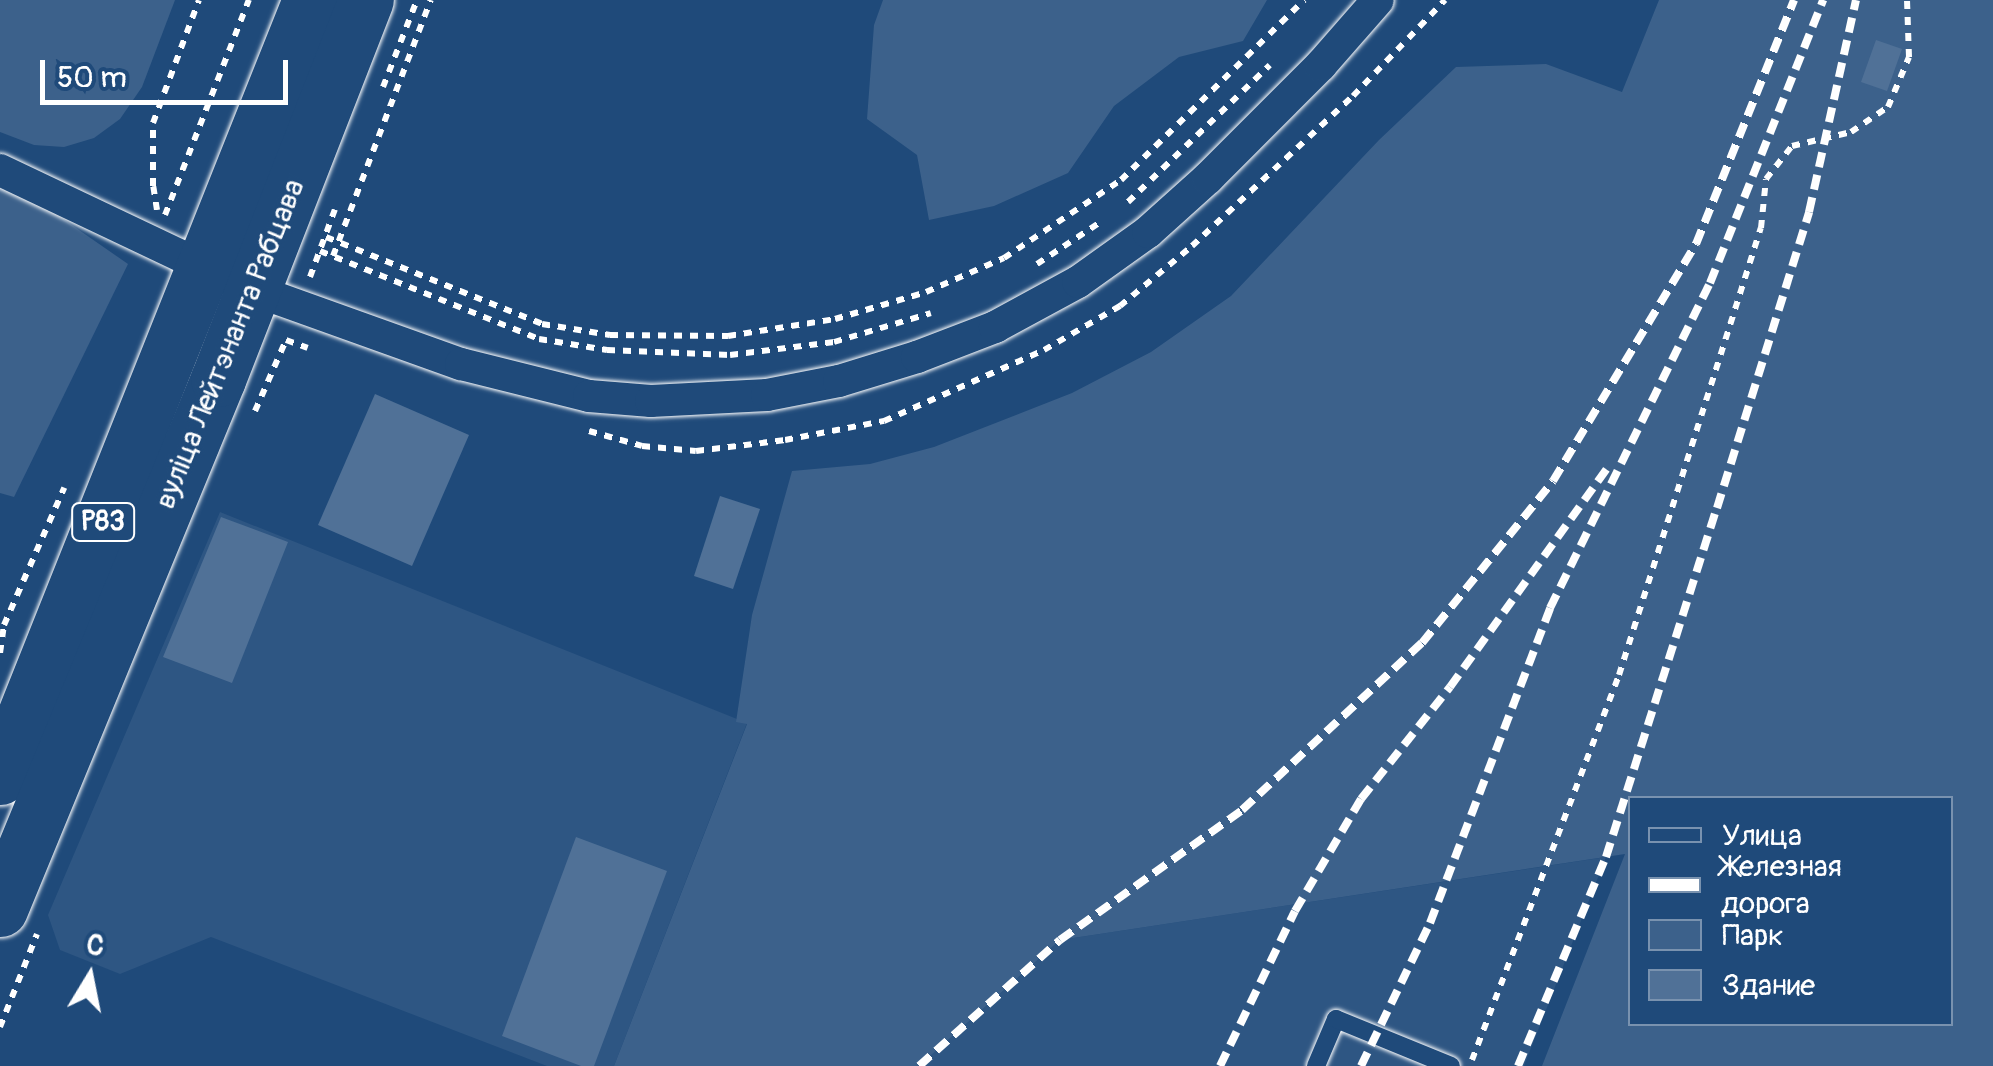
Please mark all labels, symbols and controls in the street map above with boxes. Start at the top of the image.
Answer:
scale bar [45,40,292,102]
text: 50 m [57,59,127,96]
street label: вуліца Лейтэнанта Рабцава [147,174,313,514]
road number: Р83 [70,499,136,545]
legend [1628,796,1953,1026]
text: Улица [1722,817,1802,854]
text: Железная дорога [1721,848,1842,922]
text: Парк [1722,917,1784,954]
north arrow [40,926,140,1026]
text: С [84,927,107,965]
text: Здание [1722,967,1815,1004]

